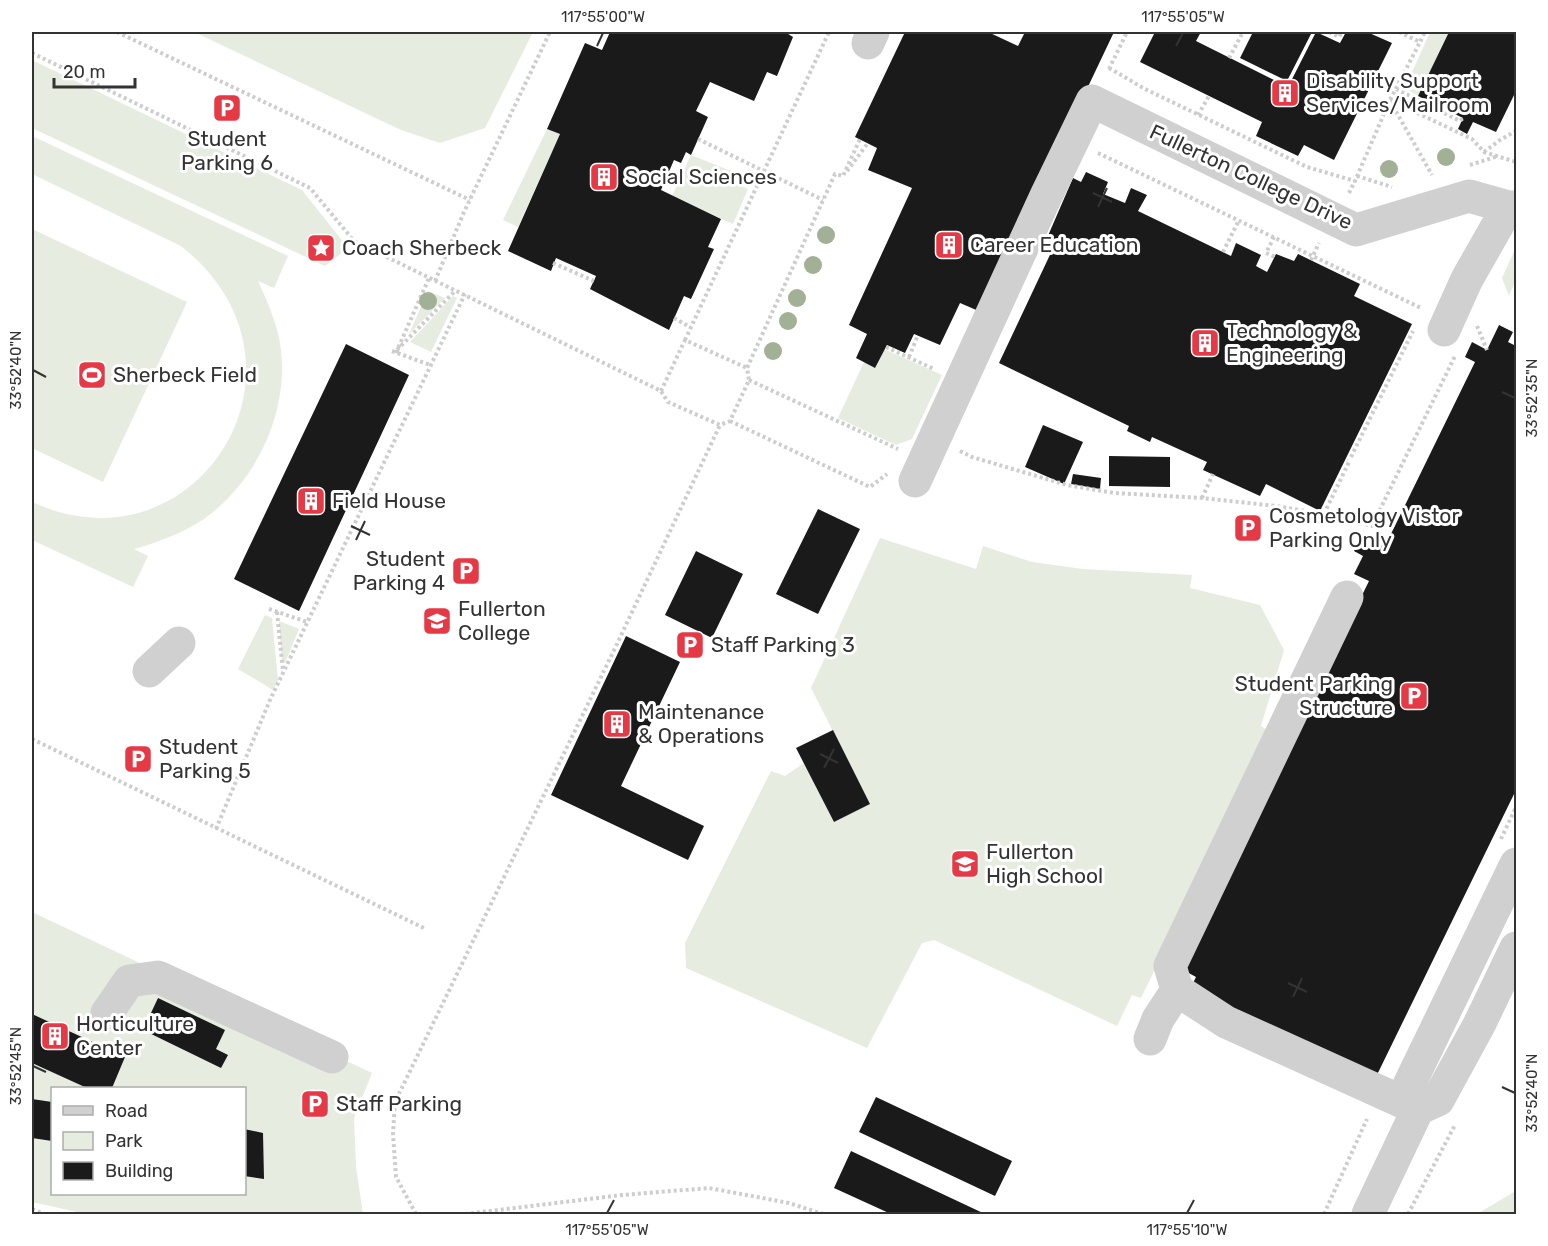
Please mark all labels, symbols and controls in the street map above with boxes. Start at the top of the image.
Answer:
text: 117°55'00"W [561,8,645,26]
text: 117°55'05"W [1141,8,1225,26]
scale bar [54,51,135,89]
text: 20 m [63,61,105,83]
place label: Disability Support Services/Mailroom [1306,68,1489,117]
building icon: Disability Support Services/Mailroom [1269,77,1301,109]
parking icon: Student Parking 6 [211,92,243,124]
street label: Fullerton College Drive [1146,119,1357,235]
place label: Student Parking 6 [181,126,273,175]
building icon: Social Sciences [588,161,620,193]
place label: Social Sciences [625,164,777,189]
building icon: Career Education [933,229,965,261]
place icon: Coach Sherbeck [305,232,337,264]
place label: Career Education [970,232,1138,257]
place label: Coach Sherbeck [342,235,502,260]
place label: Technology & Engineering [1226,318,1358,367]
building icon: Technology & Engineering [1189,327,1221,359]
text: 33°52'40"N [7,331,25,409]
sports icon: Sherbeck Field [76,359,108,391]
text: 33°52'35"N [1523,359,1541,437]
place label: Sherbeck Field [113,362,257,387]
building icon: Field House [295,485,327,517]
place label: Field House [332,488,446,513]
place label: Cosmetology Vistor Parking Only [1269,503,1459,552]
parking icon: Cosmetology Vistor Parking Only [1232,512,1264,544]
place label: Student Parking 4 [353,546,445,595]
parking icon: Student Parking 4 [450,555,482,587]
place label: Fullerton College [458,596,546,645]
school or university icon: Fullerton College [421,605,453,637]
parking icon: Staff Parking 3 [674,629,706,661]
place label: Staff Parking 3 [711,632,855,657]
place label: Student Parking Structure [1235,671,1393,720]
parking icon: Student Parking Structure [1398,680,1430,712]
place label: Maintenance & Operations [638,699,764,748]
building icon: Maintenance & Operations [601,708,633,740]
place label: Student Parking 5 [159,734,251,783]
parking icon: Student Parking 5 [122,743,154,775]
place label: Fullerton High School [986,839,1103,888]
school or university icon: Fullerton High School [949,848,981,880]
place label: Horticulture Center [76,1011,194,1060]
building icon: Horticulture Center [39,1020,71,1052]
text: 33°52'45"N [7,1027,25,1105]
text: 33°52'40"N [1523,1054,1541,1132]
legend [51,1087,246,1195]
parking icon: Staff Parking [299,1088,331,1120]
place label: Staff Parking [336,1091,462,1116]
text: Road [105,1100,148,1122]
text: Park [105,1130,143,1152]
text: Building [105,1160,173,1182]
text: 117°55'05"W [565,1221,649,1239]
text: 117°55'10"W [1146,1221,1228,1239]

